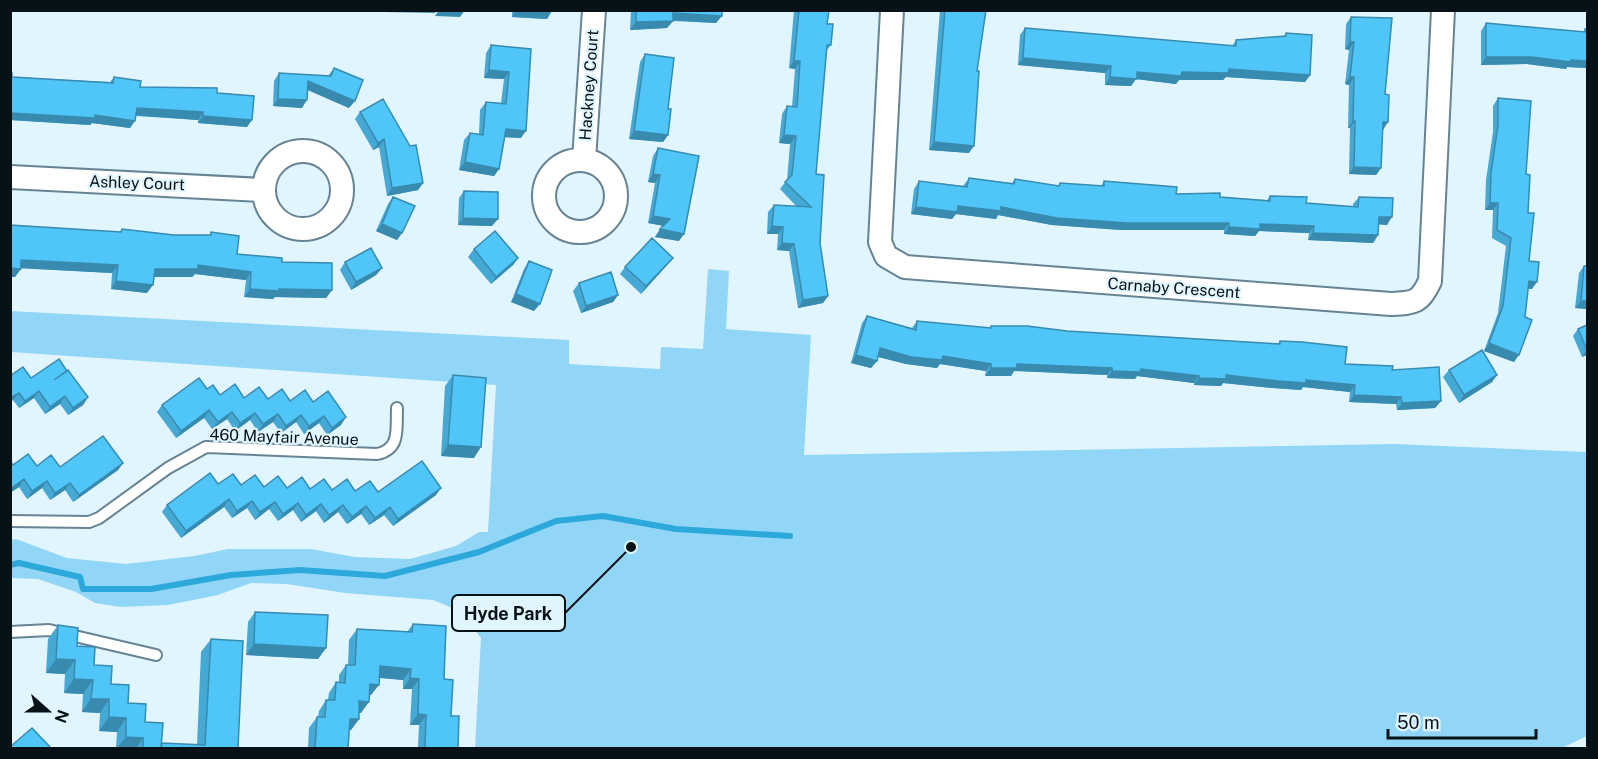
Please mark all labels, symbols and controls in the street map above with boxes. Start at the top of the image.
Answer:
street label: Hackney Court [576,29,602,141]
street label: Ashley Court [89,172,185,194]
street label: Carnaby Crescent [1107,274,1241,302]
street label: 460 Mayfair Avenue [209,425,359,449]
callout: Hyde Park [452,595,565,631]
text: Hyde Park [464,603,553,624]
north arrow [18,681,78,741]
scale bar [1388,702,1536,740]
text: N [50,707,73,725]
text: 50 m [1397,712,1440,733]

